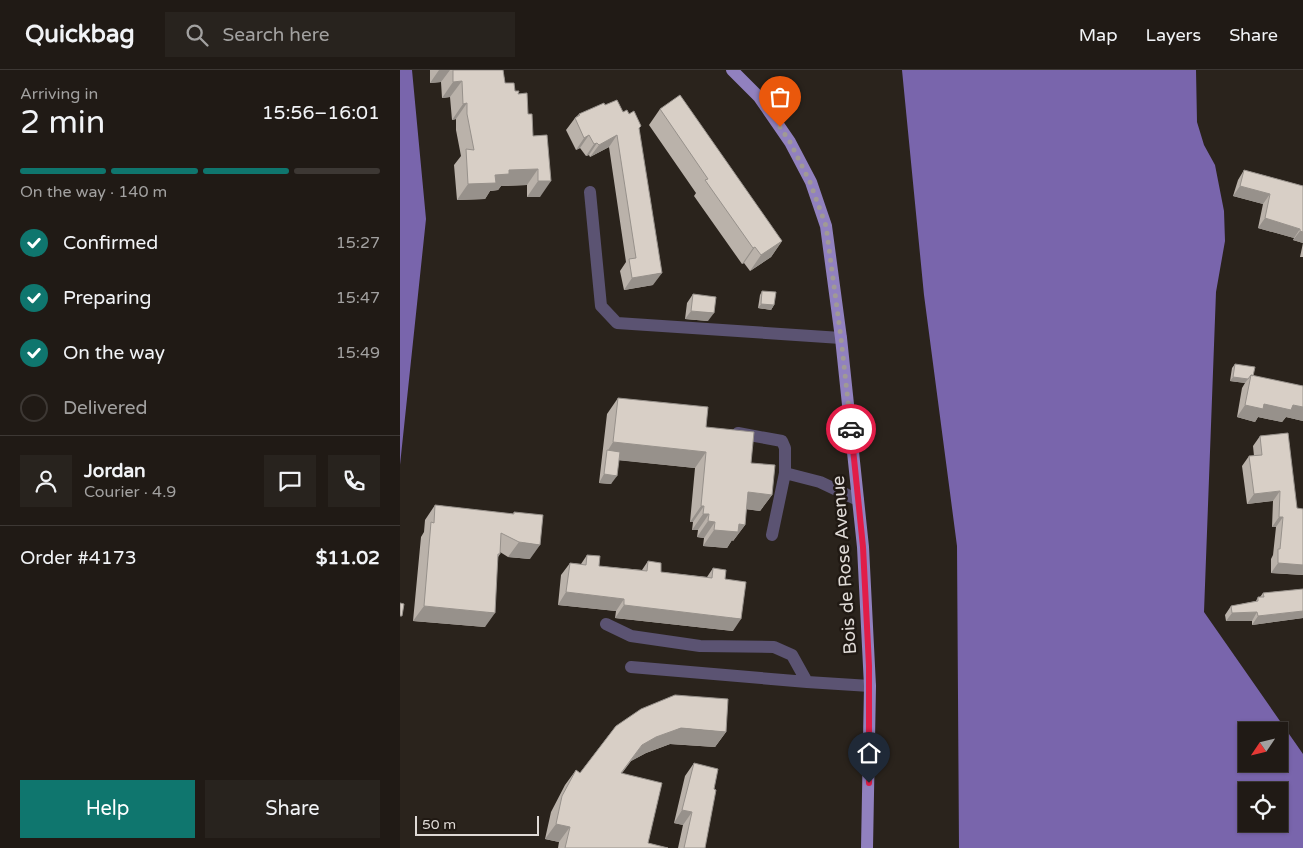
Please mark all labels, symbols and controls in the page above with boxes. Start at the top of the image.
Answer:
search box [165,12,515,57]
text: Quickbag [25,20,135,49]
icon: search [183,21,211,49]
text: Search here [223,24,329,46]
text: Map [1079,24,1118,46]
text: Layers [1146,24,1201,46]
text: Share [1229,24,1278,46]
pin [759,76,801,127]
icon: bag [766,83,794,111]
text: Arriving in [20,84,98,104]
text: 15:56–16:01 [262,102,380,124]
text: 2 min [20,104,105,142]
text: On the way · 140 m [20,182,167,202]
icon: check [20,229,48,257]
text: Confirmed [63,232,158,254]
text: 15:27 [336,233,380,253]
icon: check [20,284,48,312]
text: Preparing [63,287,152,309]
text: 15:47 [336,288,380,308]
icon: check [20,339,48,367]
text: On the way [63,342,165,364]
text: 15:49 [336,343,380,363]
text: Delivered [63,397,148,419]
courier [826,404,876,454]
icon: car [837,415,865,443]
button: person [20,455,72,507]
button: chat [264,455,316,507]
button: phone [328,455,380,507]
text: Jordan [84,460,146,482]
street label: Bois de Rose Avenue [827,475,861,655]
text: Courier · 4.9 [84,482,176,502]
text: Order #4173 [20,547,137,569]
text: $11.02 [316,547,380,569]
north arrow [1238,722,1288,772]
map controls [1238,722,1288,832]
pin [848,732,890,783]
icon: home [855,739,883,767]
button: Help [20,780,195,838]
button: Share [205,780,380,838]
button: locate [1238,782,1288,832]
scale bar [415,813,539,836]
text: 50 m [422,816,456,833]

